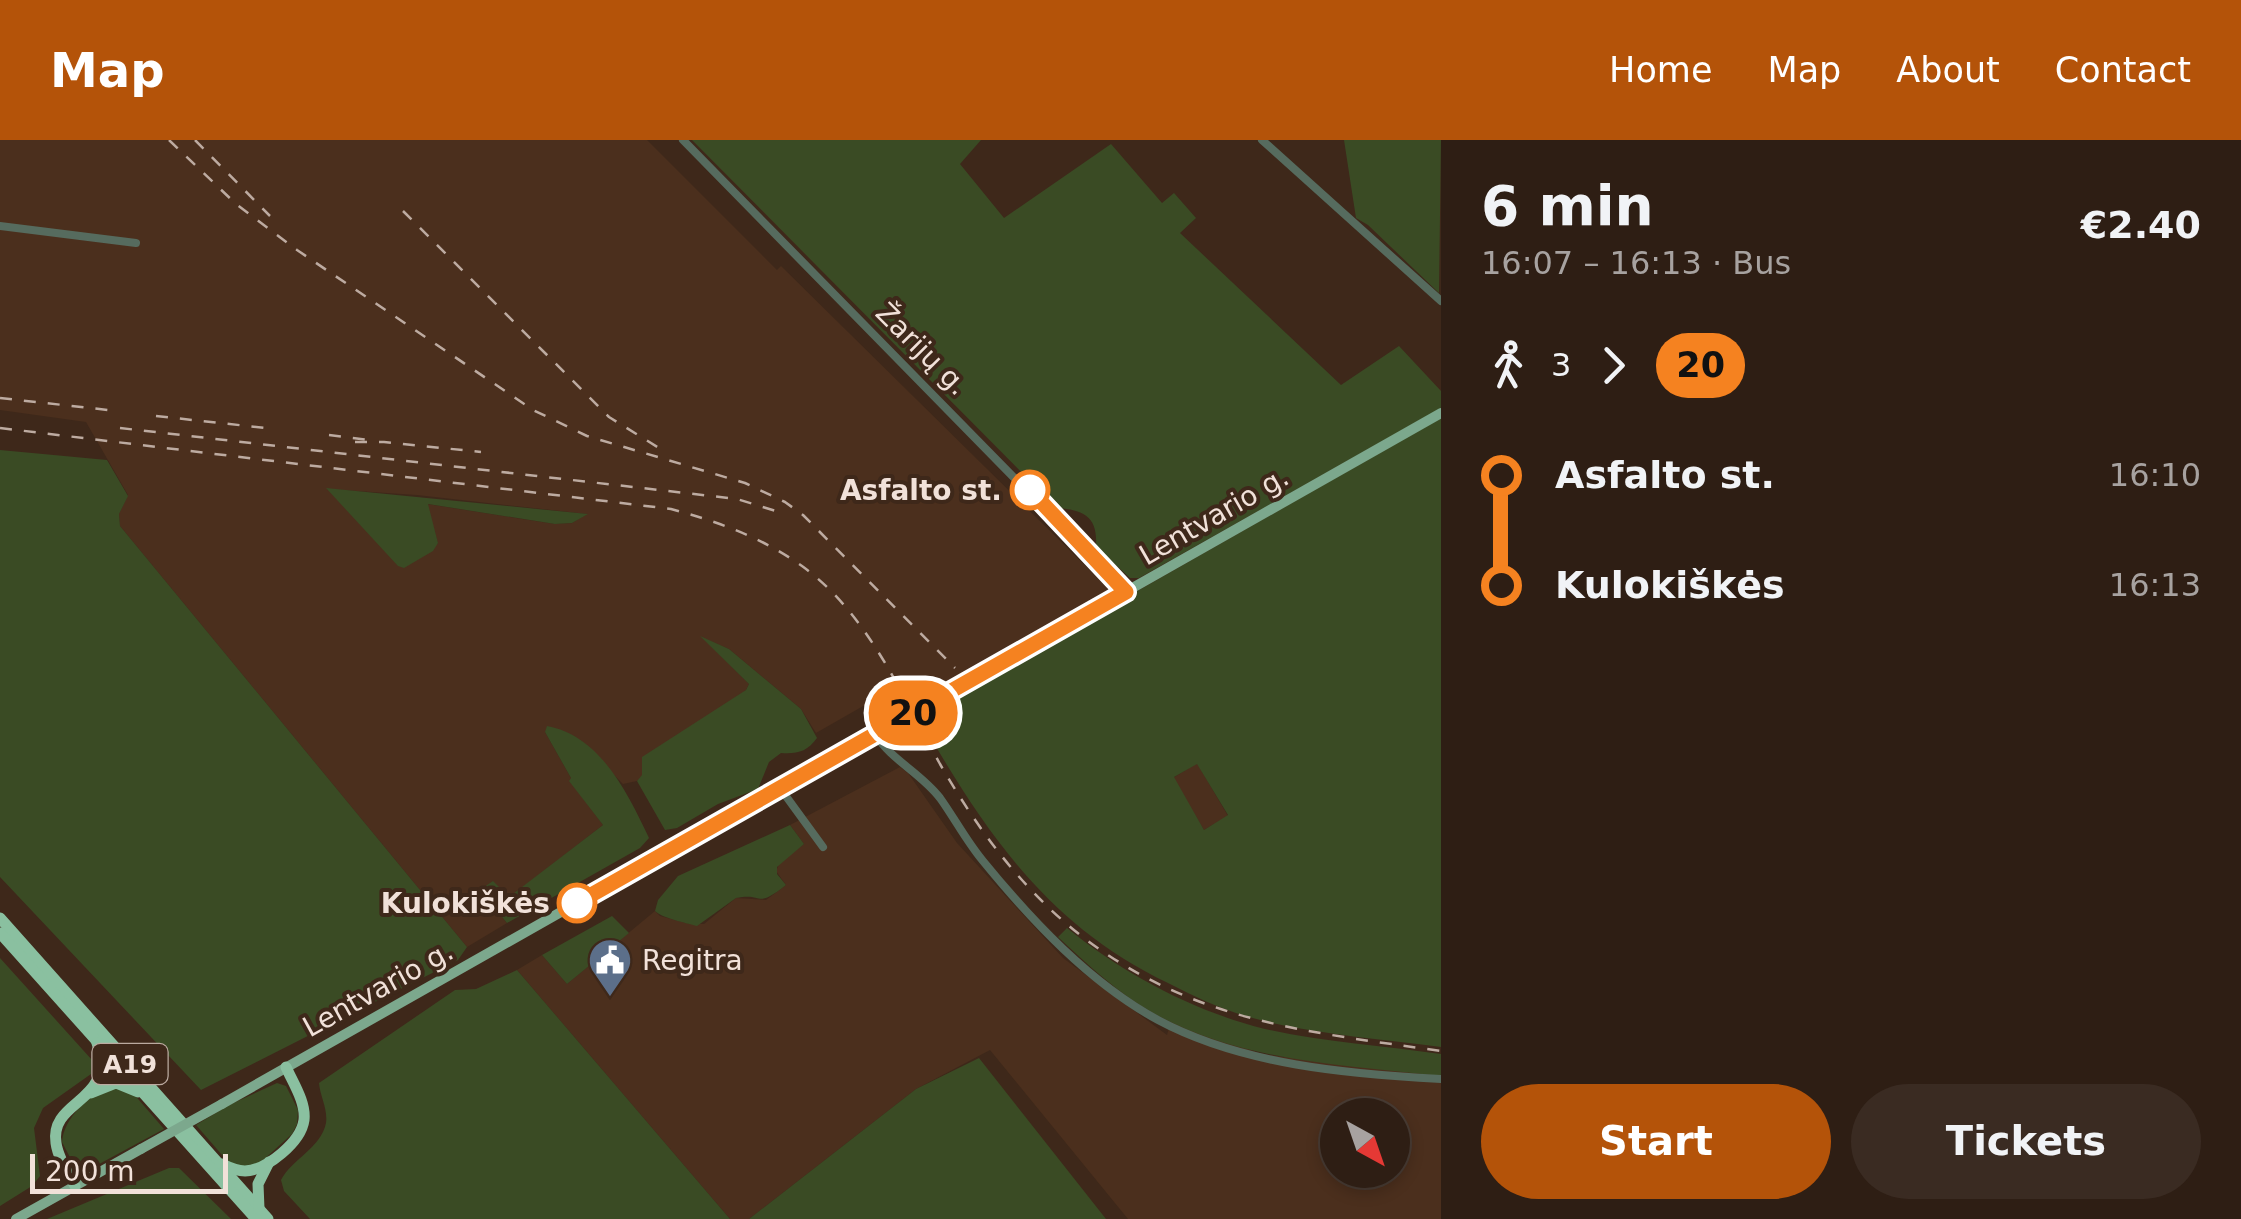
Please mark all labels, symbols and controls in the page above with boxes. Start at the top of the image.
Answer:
text: Map [50,42,165,98]
text: Home [1609,50,1712,90]
text: Map [1767,50,1841,90]
text: About [1896,50,2000,90]
text: Contact [2055,50,2191,90]
text: 6 min [1481,174,1654,238]
text: €2.40 [2081,203,2201,247]
text: 16:07 – 16:13 · Bus [1481,244,1791,282]
street label: Žarijų g. [869,295,976,402]
icon: walk [1481,338,1536,393]
icon: forward [1586,338,1641,393]
text: 20 [1676,345,1725,385]
text: 3 [1551,346,1571,384]
text: Asfalto st. [1555,453,1775,497]
text: 16:10 [2109,456,2201,494]
street label: Lentvario g. [1134,460,1294,572]
marker: Asfalto st. [1011,471,1049,509]
place label: Asfalto st. [840,474,1002,507]
text: Kulokiškės [1555,563,1785,607]
text: 16:13 [2109,566,2201,604]
line badge: 20 [868,680,958,746]
text: 20 [889,693,937,733]
marker: Kulokiškės [558,884,596,922]
place label: Kulokiškės [381,887,550,920]
street label: Lentvario g. [297,934,459,1044]
public building icon: Regitra [587,937,633,998]
place label: Regitra [642,944,743,977]
road number: A19 [92,1044,168,1084]
button: Start [1481,1084,1831,1199]
button: Tickets [1851,1084,2201,1199]
north arrow [1320,1098,1410,1188]
map controls [1320,1098,1410,1188]
scale bar [30,1149,228,1194]
text: 200 m [45,1155,135,1188]

